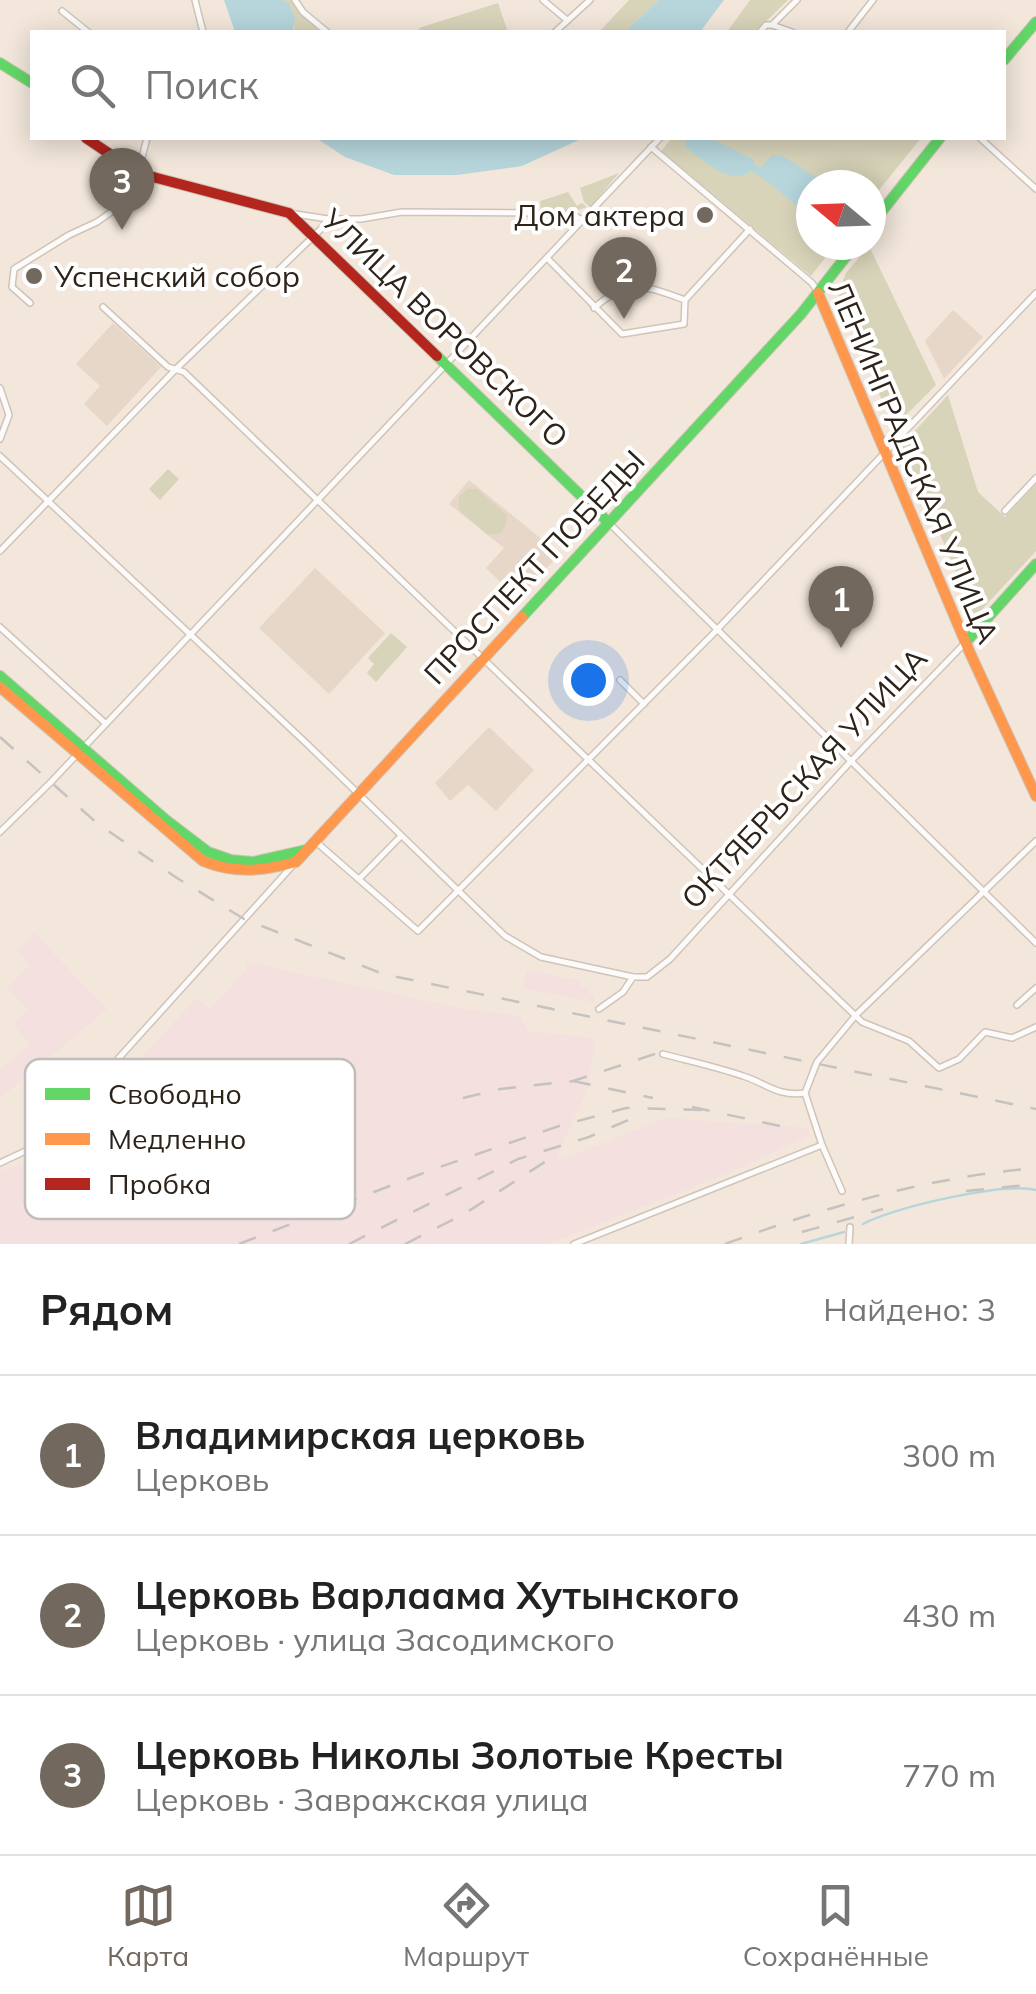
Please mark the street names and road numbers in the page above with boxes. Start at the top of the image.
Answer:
street label: УЛИЦА ВОРОВСКОГО [313,200,576,456]
street label: ЛЕНИНГРАДСКАЯ УЛИЦА [820,275,1008,649]
street label: ПРОСПЕКТ ПОБЕДЫ [416,442,652,692]
street label: ОКТЯБРЬСКАЯ УЛИЦА [673,639,935,917]

